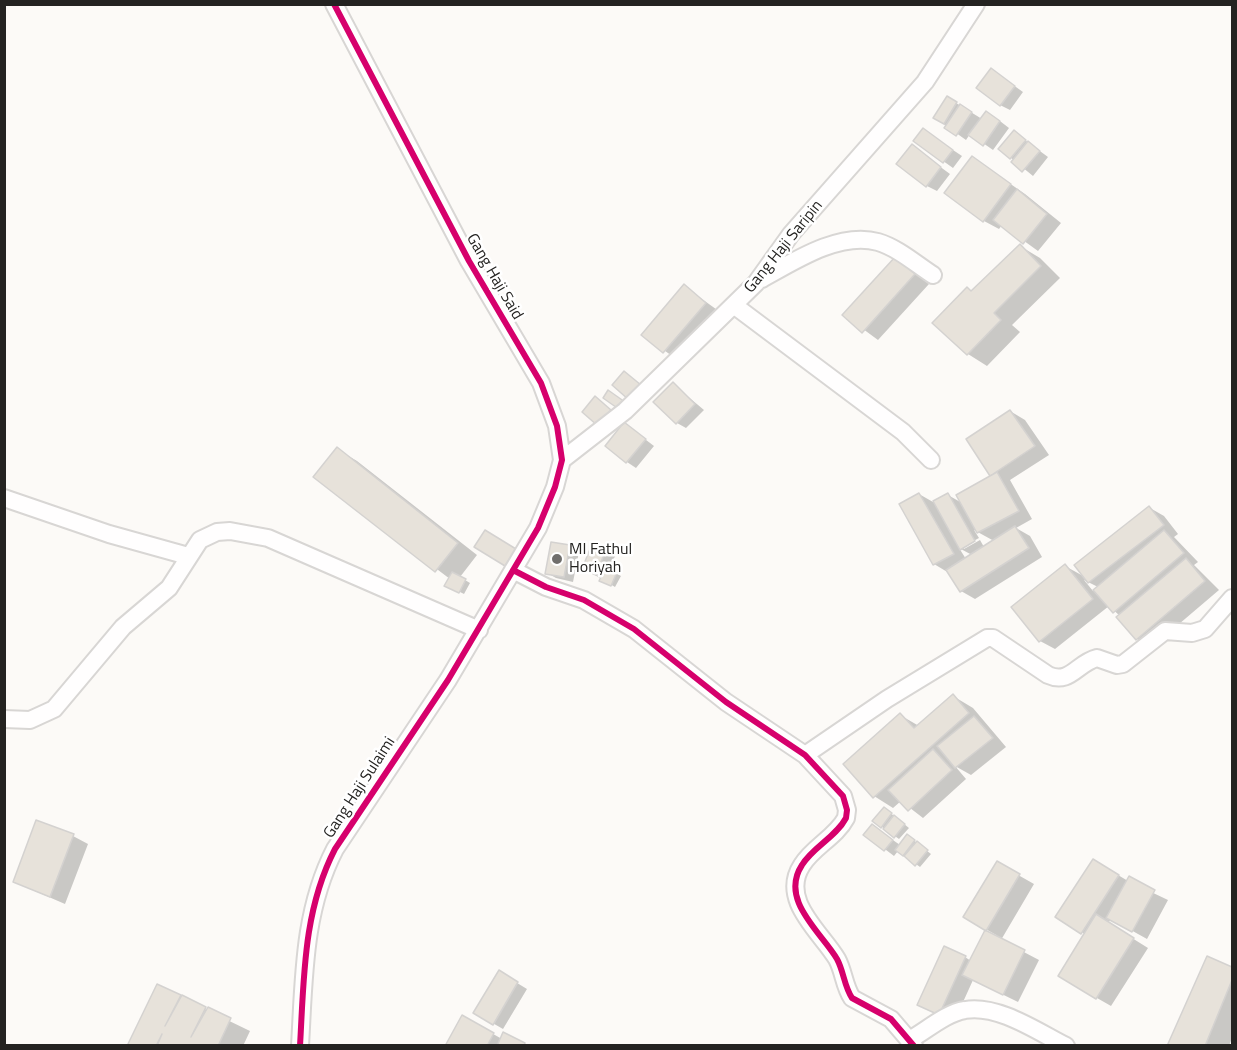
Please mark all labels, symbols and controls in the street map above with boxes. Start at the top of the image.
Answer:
street label: Gang Haji Saripin [741,197,827,297]
street label: Gang Haji Said [462,231,526,323]
place label: MI Fathul Horiyah [569,540,632,578]
marker: MI Fathul Horiyah [550,552,564,566]
street label: Gang Haji Sulaimi [320,734,400,842]

